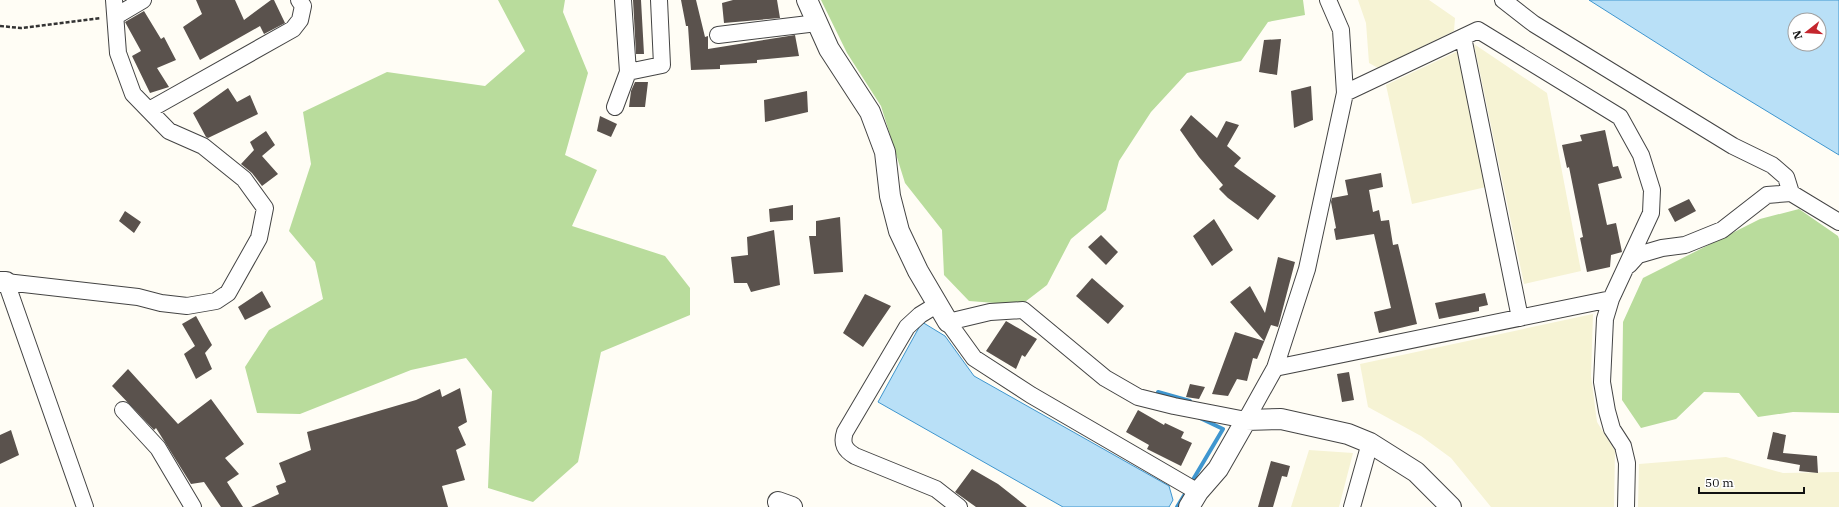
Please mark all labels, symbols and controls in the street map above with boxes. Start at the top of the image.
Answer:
north arrow [1787,12,1827,52]
text: N [1789,28,1805,41]
scale bar [1699,469,1804,495]
text: 50 m [1705,475,1734,490]

